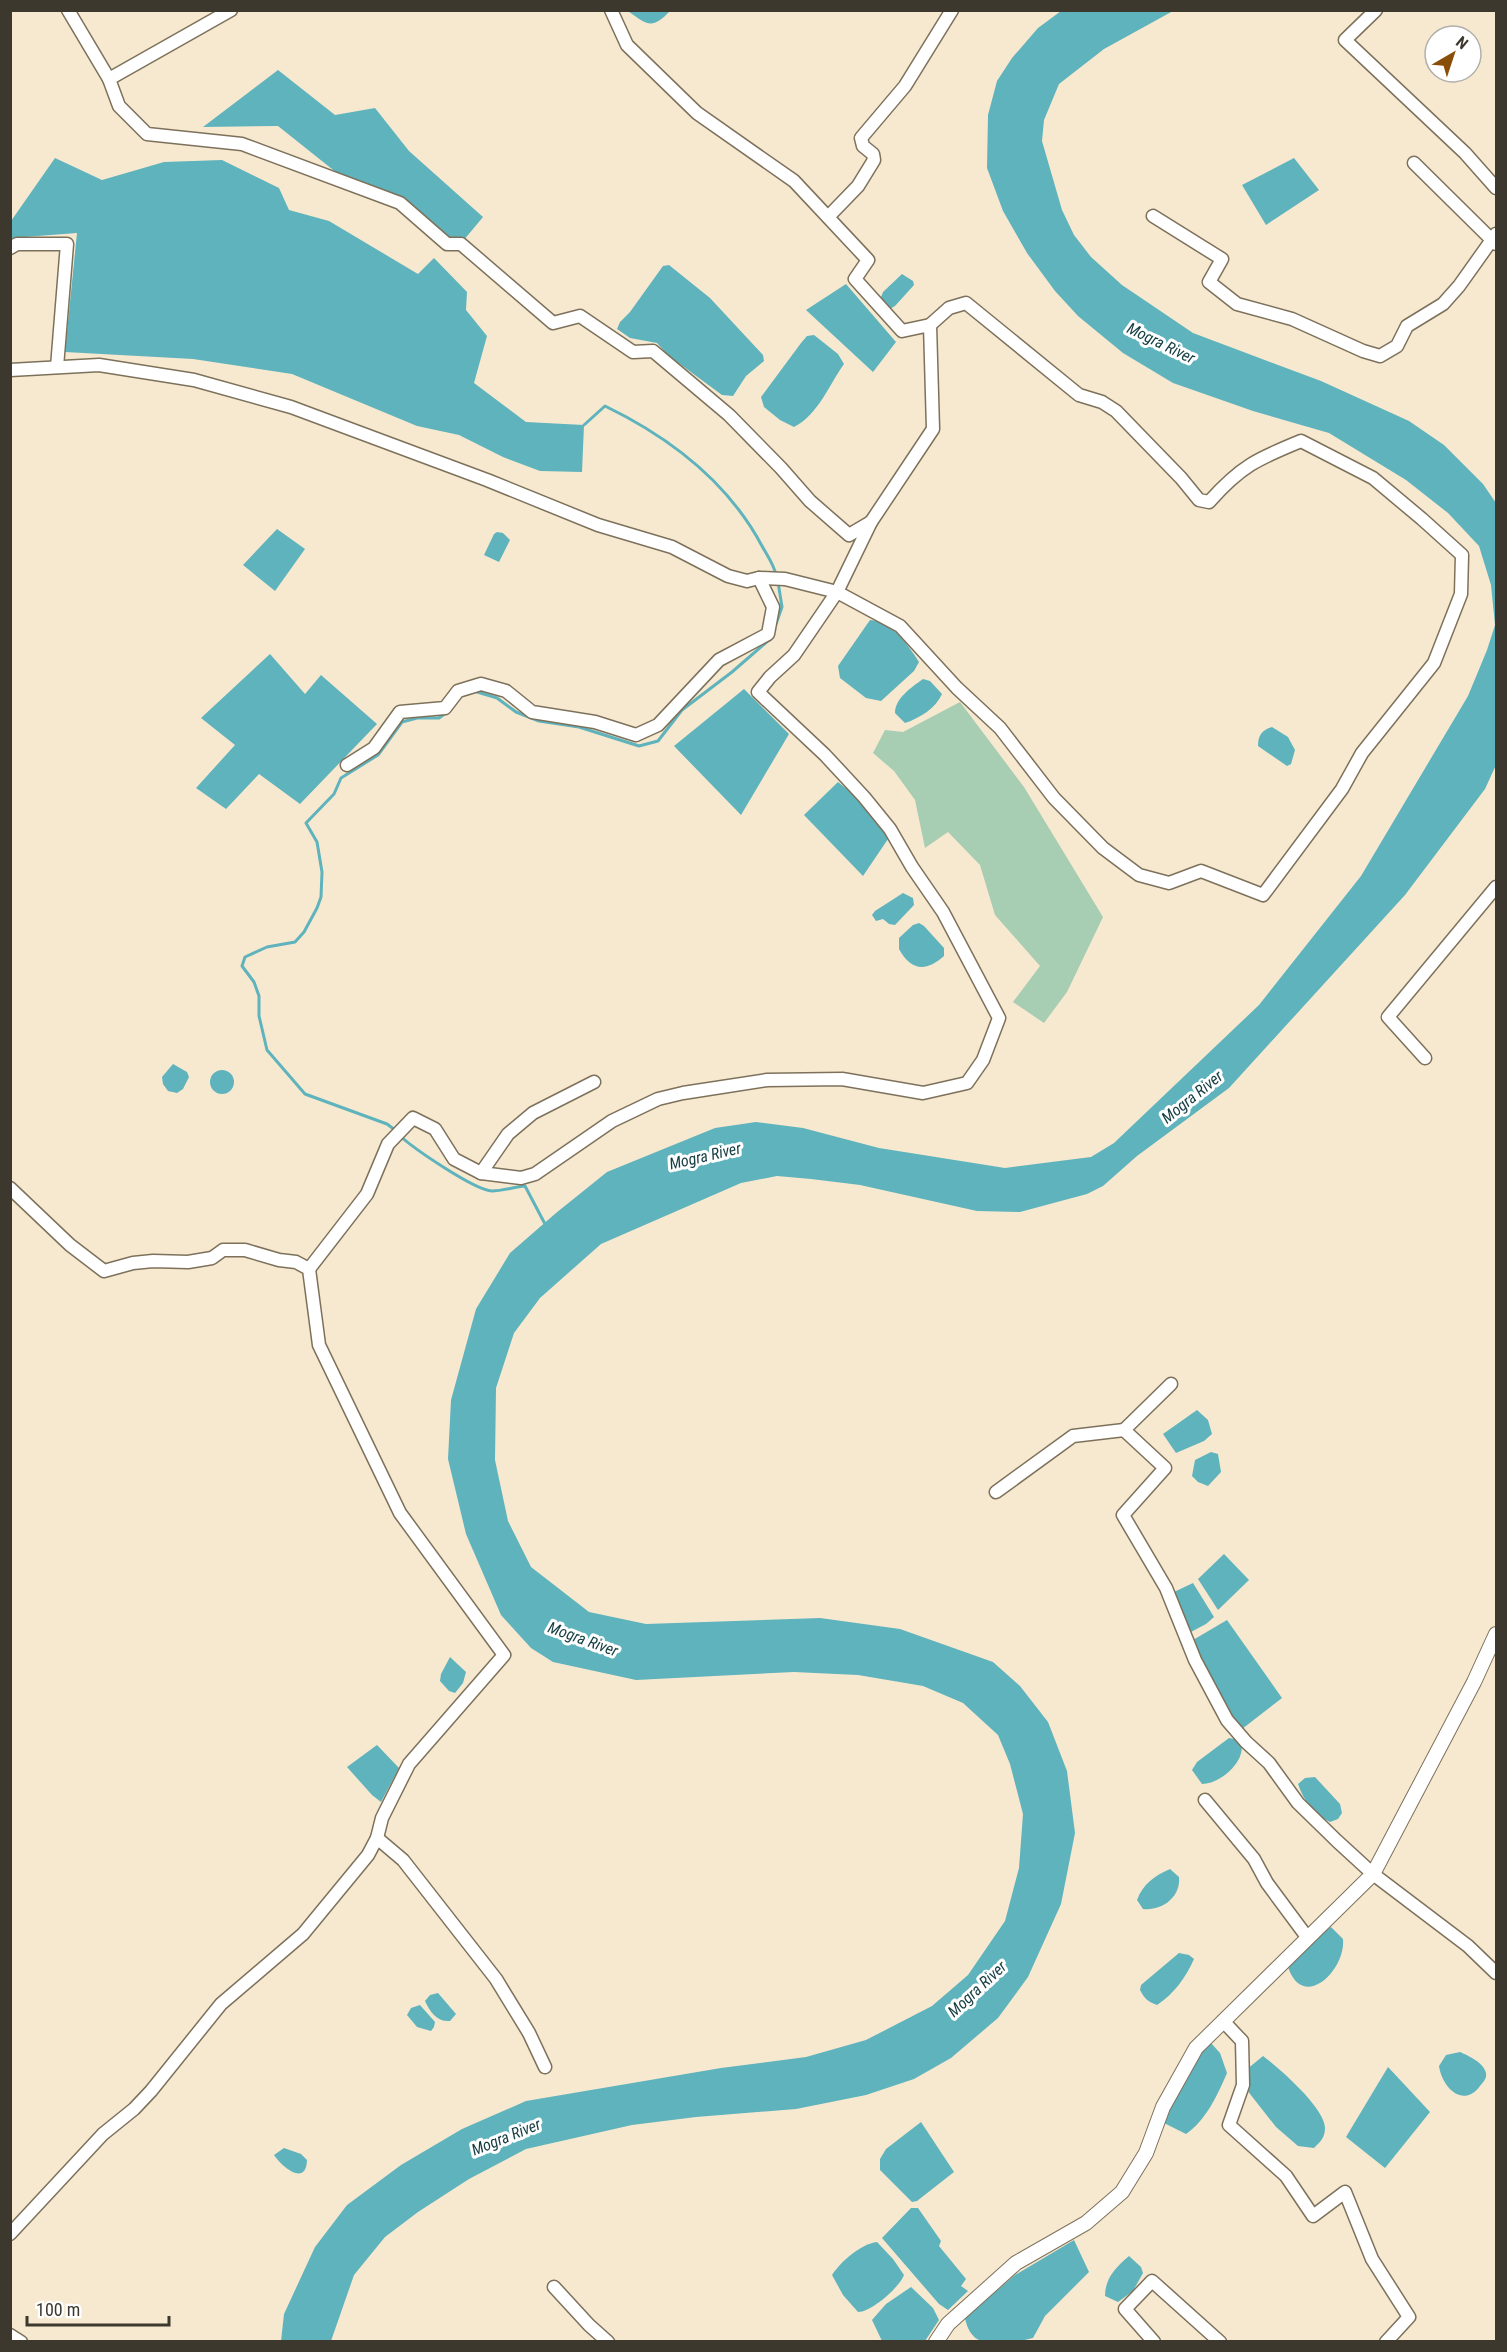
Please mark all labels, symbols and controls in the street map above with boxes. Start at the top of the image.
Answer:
north arrow [1423,24,1483,84]
text: N [1452,32,1472,53]
water label: Mogra River [1124,318,1199,368]
water label: Mogra River [1158,1066,1227,1127]
water label: Mogra River [667,1138,744,1173]
water label: Mogra River [545,1618,622,1661]
water label: Mogra River [944,1956,1011,2021]
water label: Mogra River [469,2114,545,2159]
scale bar [27,2289,170,2327]
text: 100 m [36,2299,80,2320]

